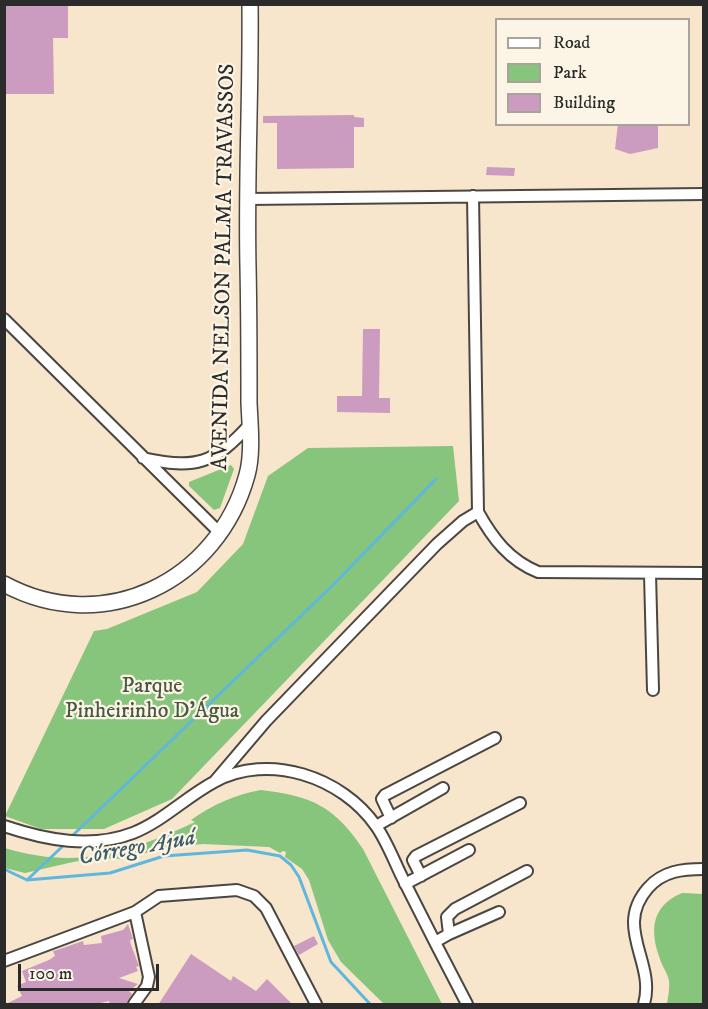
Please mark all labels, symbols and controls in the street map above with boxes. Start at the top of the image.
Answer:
legend [495,18,690,126]
text: Road [553,32,590,54]
text: Park [553,62,587,84]
street label: AVENIDA NELSON PALMA TRAVASSOS [208,63,242,471]
text: Building [553,92,615,114]
park label: Parque Pinheirinho D'Água [65,674,239,726]
water label: Córrego Ajuá [76,825,198,873]
scale bar [21,952,162,990]
text: 100 m [29,963,72,985]

